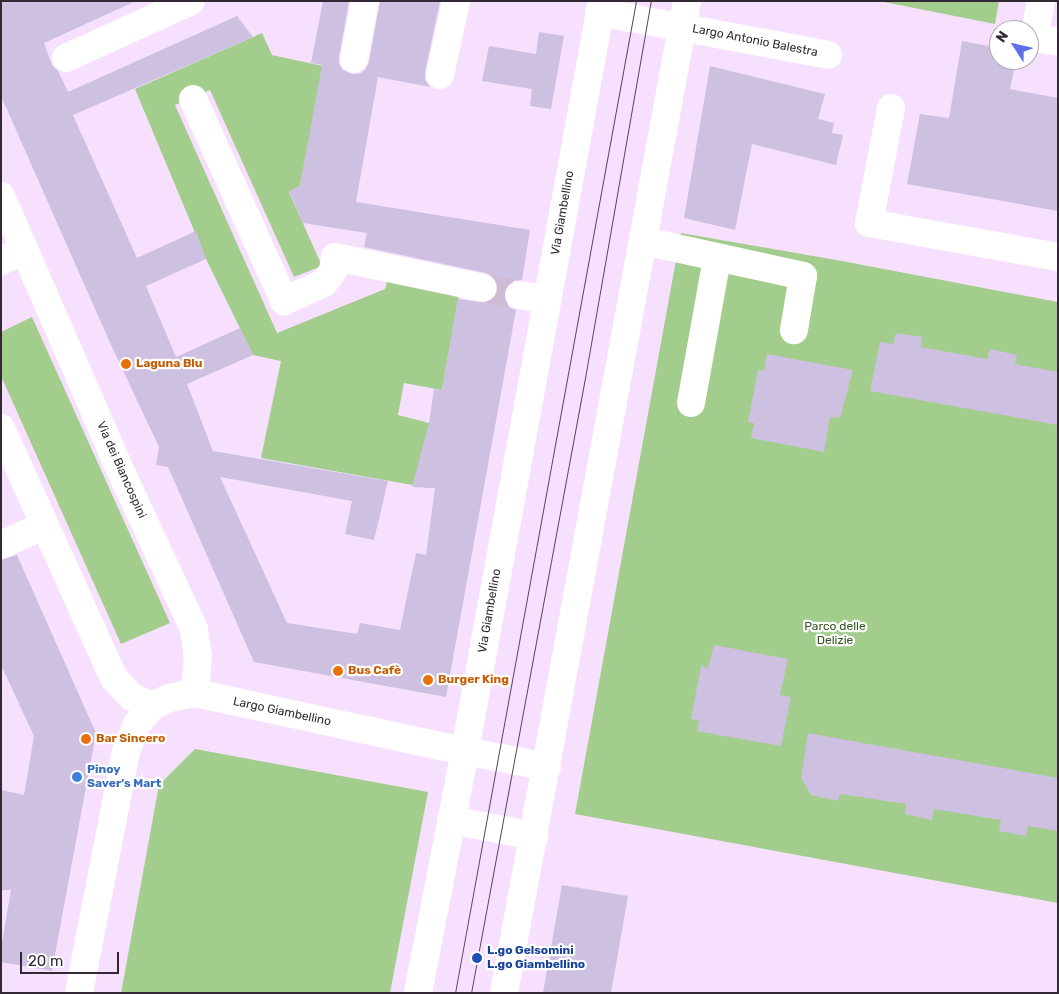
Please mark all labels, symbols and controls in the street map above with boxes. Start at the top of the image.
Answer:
north arrow [989,20,1039,70]
street label: Largo Antonio Balestra [691,22,819,60]
text: N [992,28,1012,46]
street label: Via Giambellino [548,170,578,256]
place label: Laguna Blu [136,357,202,371]
marker: Laguna Blu [120,358,132,370]
street label: Via dei Biancospini [93,419,149,521]
street label: Via Giambellino [475,568,505,654]
park label: Parco delle Delizie [804,620,866,648]
place label: Bus Cafè [348,664,401,678]
marker: Bus Cafè [332,665,344,677]
place label: Burger King [438,673,509,687]
marker: Burger King [422,674,434,686]
street label: Largo Giambellino [232,695,332,729]
place label: Bar Sincero [96,732,166,746]
marker: Bar Sincero [80,733,92,745]
place label: Pinoy Saver's Mart [87,763,161,791]
marker: Pinoy Saver's Mart [71,771,83,783]
scale bar [22,942,121,974]
place label: L.go Gelsomini L.go Giambellino [487,944,585,972]
text: 20 m [28,952,63,970]
marker: L.go Gelsomini L.go Giambellino [471,952,483,964]

